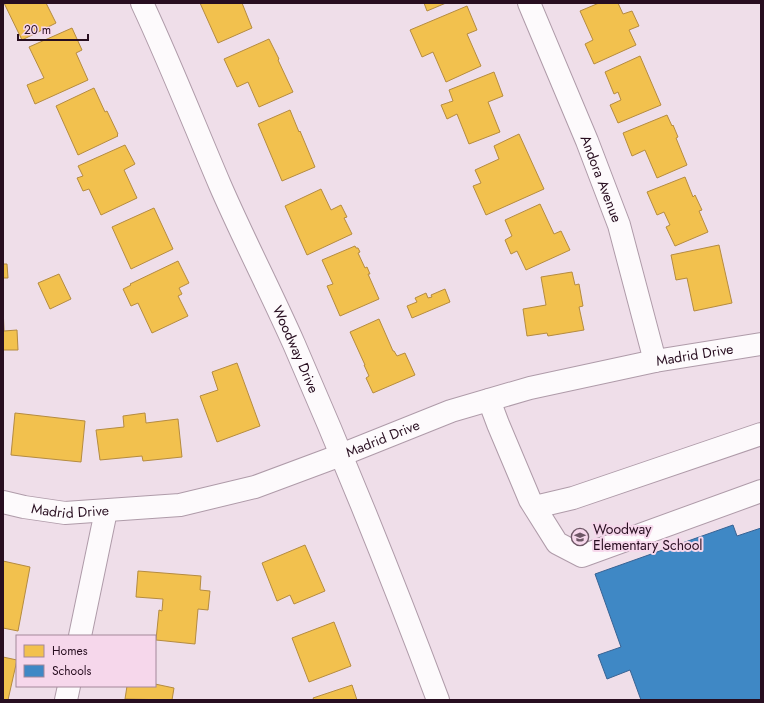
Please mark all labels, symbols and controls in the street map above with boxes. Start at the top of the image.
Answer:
scale bar [18,16,88,42]
text: 20 m [24,21,51,39]
street label: Andora Avenue [576,132,627,225]
street label: Woodway Drive [268,302,324,396]
street label: Madrid Drive [655,339,735,371]
street label: Madrid Drive [343,415,422,462]
street label: Madrid Drive [30,498,109,523]
place label: Woodway Elementary School [593,519,703,555]
school or university icon: Woodway Elementary School [570,527,590,547]
legend [16,635,156,687]
text: Homes [52,642,88,660]
text: Schools [52,662,91,680]

